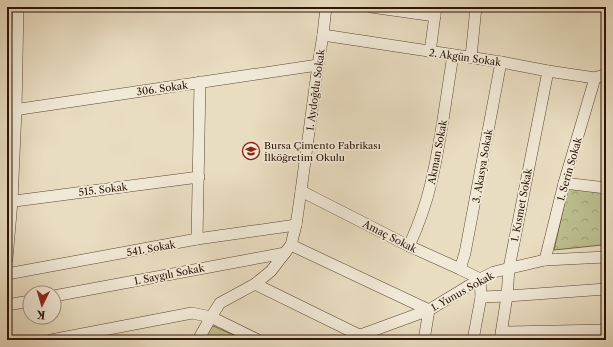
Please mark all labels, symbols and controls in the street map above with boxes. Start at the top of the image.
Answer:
street label: 2. Akgün Sokak [428,46,503,69]
street label: 1. Aydoğdu Sokak [303,47,328,132]
street label: 306. Sokak [136,78,190,99]
street label: Akman Sokak [425,118,450,186]
street label: 3. Akasya Sokak [470,127,496,204]
street label: 1. Serin Sokak [554,134,585,203]
place label: Bursa Çimento Fabrikası İlköğretim Okulu [264,139,381,164]
school or university icon: Bursa Çimento Fabrikası İlköğretim Okulu [241,141,261,161]
street label: 1. Kısmet Sokak [508,166,535,243]
street label: 515. Sokak [78,180,129,199]
street label: Amaç Sokak [360,217,420,256]
street label: 541. Sokak [126,238,178,259]
street label: 1. Saygılı Sokak [133,261,207,288]
street label: 1. Yunus Sokak [429,268,497,314]
north arrow [22,285,62,325]
text: K [35,308,46,322]

